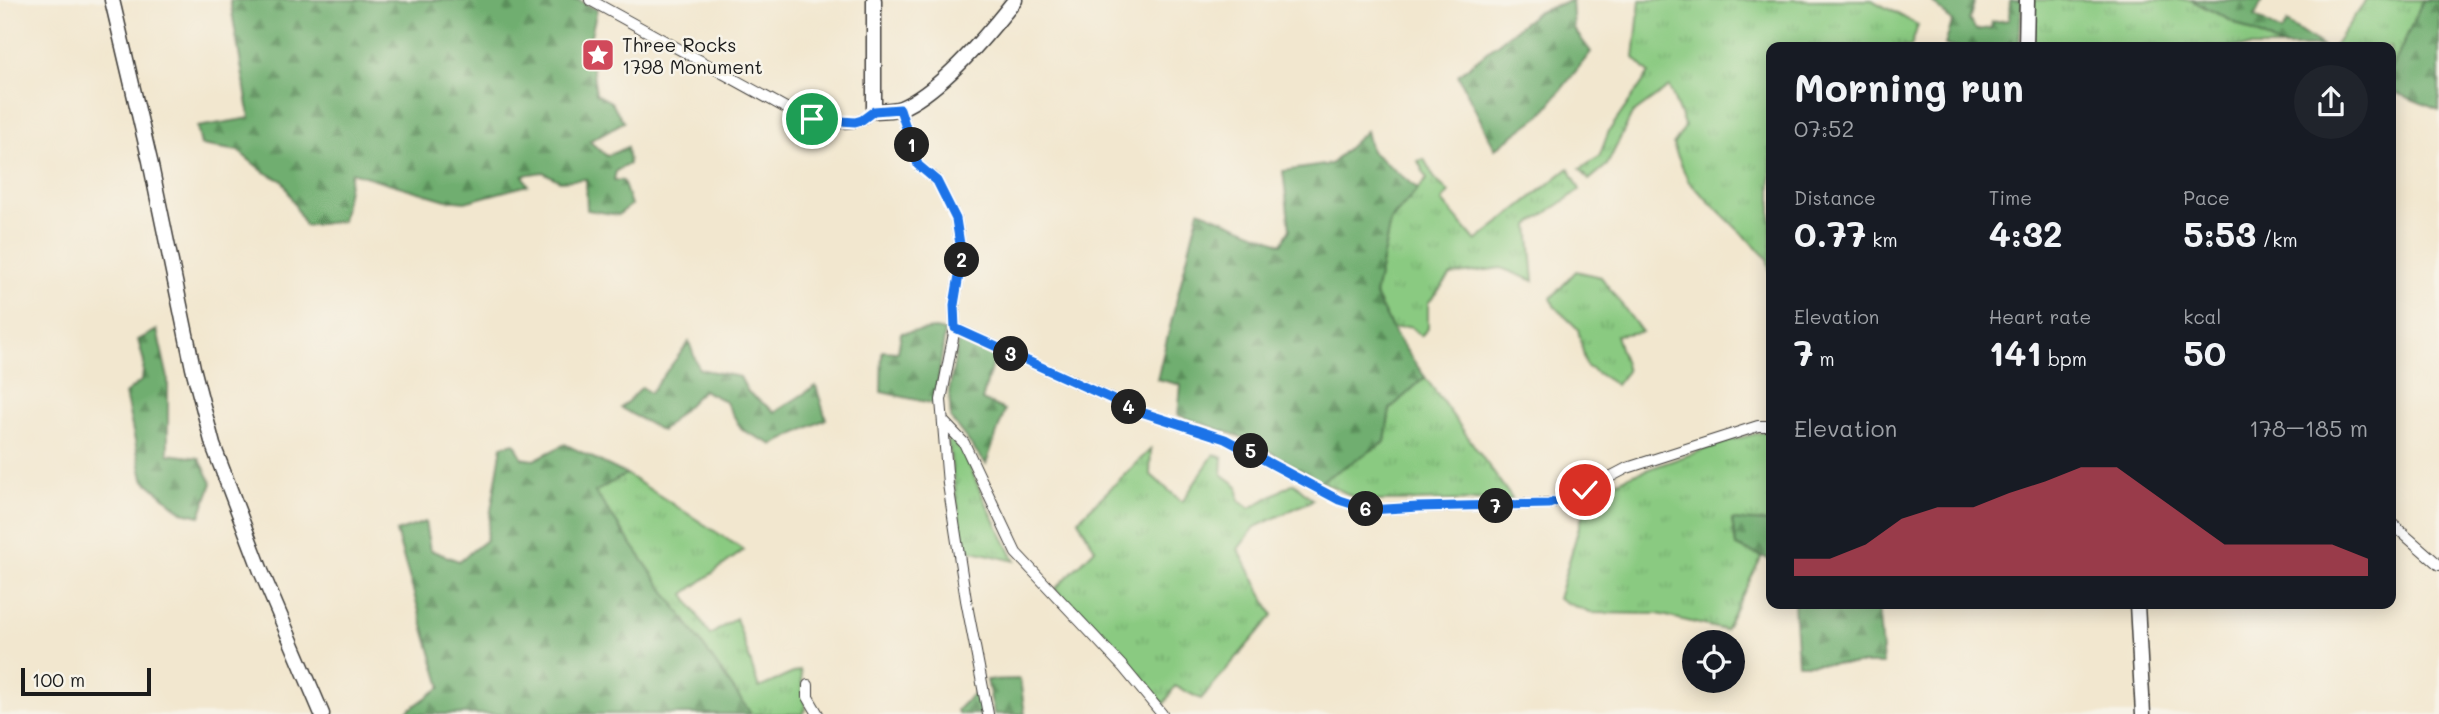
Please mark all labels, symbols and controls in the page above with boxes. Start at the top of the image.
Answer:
place label: Three Rocks 1798 Monument [622,32,763,79]
place icon: Three Rocks 1798 Monument [579,36,617,74]
text: Morning run [1794,62,2024,112]
button: share [2294,65,2368,139]
pin [782,89,842,149]
icon: arrive [793,100,831,138]
text: 07:52 [1794,113,1854,143]
pin: 1 [894,128,930,162]
text: 1 [907,132,916,157]
text: Distance [1794,185,1876,210]
text: Time [1989,185,2032,210]
text: Pace [2183,185,2230,210]
text: 0.77 [1794,210,1866,256]
text: 4:32 [1989,210,2063,256]
text: 5:53 [2183,210,2256,256]
text: km [1866,227,1898,252]
text: /km [2256,227,2298,252]
pin: 2 [944,243,979,278]
text: 2 [956,247,967,272]
text: Elevation [1794,304,1879,329]
text: Heart rate [1989,304,2091,329]
text: kcal [2183,304,2221,329]
text: 7 [1794,329,1814,375]
text: 141 [1989,329,2042,375]
text: 50 [2183,329,2226,375]
pin: 3 [993,336,1028,372]
text: 3 [1005,341,1016,366]
text: m [1814,346,1835,371]
text: bpm [2042,346,2087,371]
pin: 4 [1112,390,1146,424]
text: 4 [1122,394,1135,419]
text: Elevation [1794,413,1897,443]
text: 178–185 m [2249,413,2368,443]
pin: 5 [1234,434,1268,468]
text: 5 [1245,438,1256,463]
pin [1555,460,1615,520]
icon: check [1566,471,1604,509]
pin: 7 [1478,489,1514,524]
pin: 6 [1348,491,1384,526]
text: 7 [1490,493,1501,518]
text: 6 [1360,496,1371,521]
map controls [1682,630,1745,693]
button: locate [1682,630,1745,693]
scale bar [21,665,150,697]
text: 100 m [32,667,85,692]

